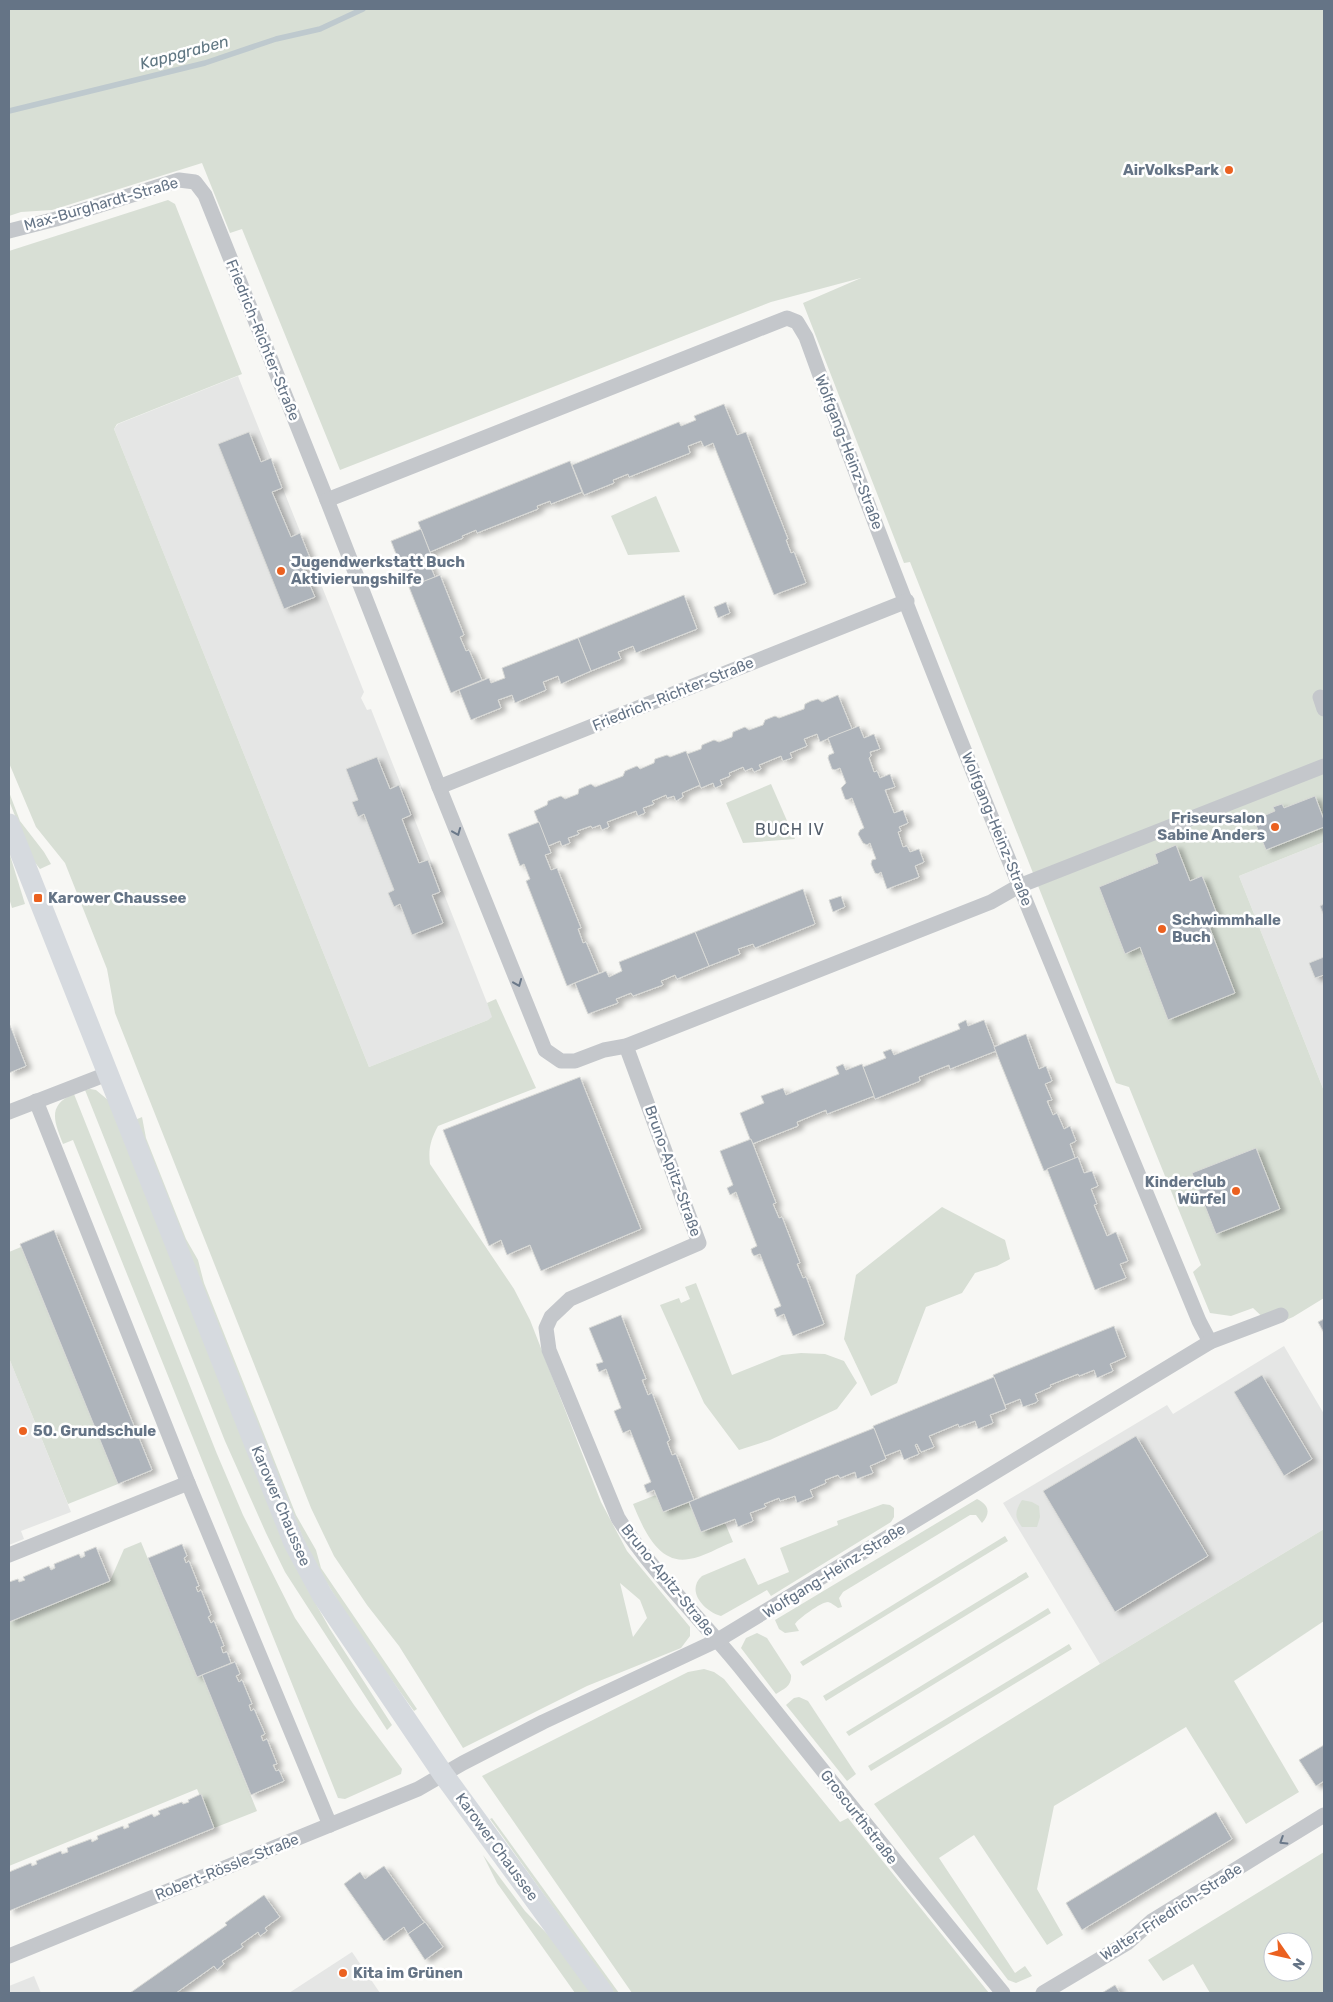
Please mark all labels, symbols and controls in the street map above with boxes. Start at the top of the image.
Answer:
water label: Kappgraben [138,32,231,73]
place label: AirVolksPark [1123,161,1219,179]
marker: AirVolksPark [1223,164,1235,176]
street label: Max-Burghardt-Straße [22,173,180,235]
street label: Friedrich-Richter-Straße [222,257,304,423]
street label: Wolfgang-Heinz-Straße [811,372,887,532]
place label: Jugendwerkstatt Buch Aktivierungshilfe [291,553,465,588]
marker: Jugendwerkstatt Buch Aktivierungshilfe [275,565,287,577]
street label: Friedrich-Richter-Straße [590,653,756,735]
street label: Wolfgang-Heinz-Straße [958,749,1036,909]
place label: Friseursalon Sabine Anders [1157,809,1265,844]
district label: BUCH IV [755,820,825,839]
marker: Friseursalon Sabine Anders [1269,821,1281,833]
one-way arrow [450,827,461,836]
place label: Karower Chaussee [48,889,187,907]
marker: Karower Chaussee [32,892,44,904]
place label: Schwimmhalle Buch [1172,911,1281,946]
marker: Schwimmhalle Buch [1156,923,1168,935]
one-way arrow [511,978,522,987]
street label: Bruno-Apitz-Straße [641,1103,705,1239]
place label: Kinderclub Würfel [1145,1173,1226,1208]
marker: Kinderclub Würfel [1230,1185,1242,1197]
place label: 50. Grundschule [33,1422,156,1440]
marker: 50. Grundschule [17,1425,29,1437]
street label: Karower Chaussee [248,1443,314,1569]
street label: Wolfgang-Heinz-Straße [760,1520,908,1622]
street label: Bruno-Apitz-Straße [617,1521,719,1639]
street label: Groscurthstraße [817,1766,901,1868]
street label: Karower Chaussee [452,1790,542,1904]
street label: Robert-Rössle-Straße [153,1830,301,1904]
one-way arrow [1279,1834,1288,1844]
street label: Walter-Friedrich-Straße [1097,1859,1245,1965]
north arrow [1263,1932,1313,1982]
text: N [1288,1955,1308,1973]
place label: Kita im Grünen [353,1964,463,1982]
marker: Kita im Grünen [337,1967,349,1979]

